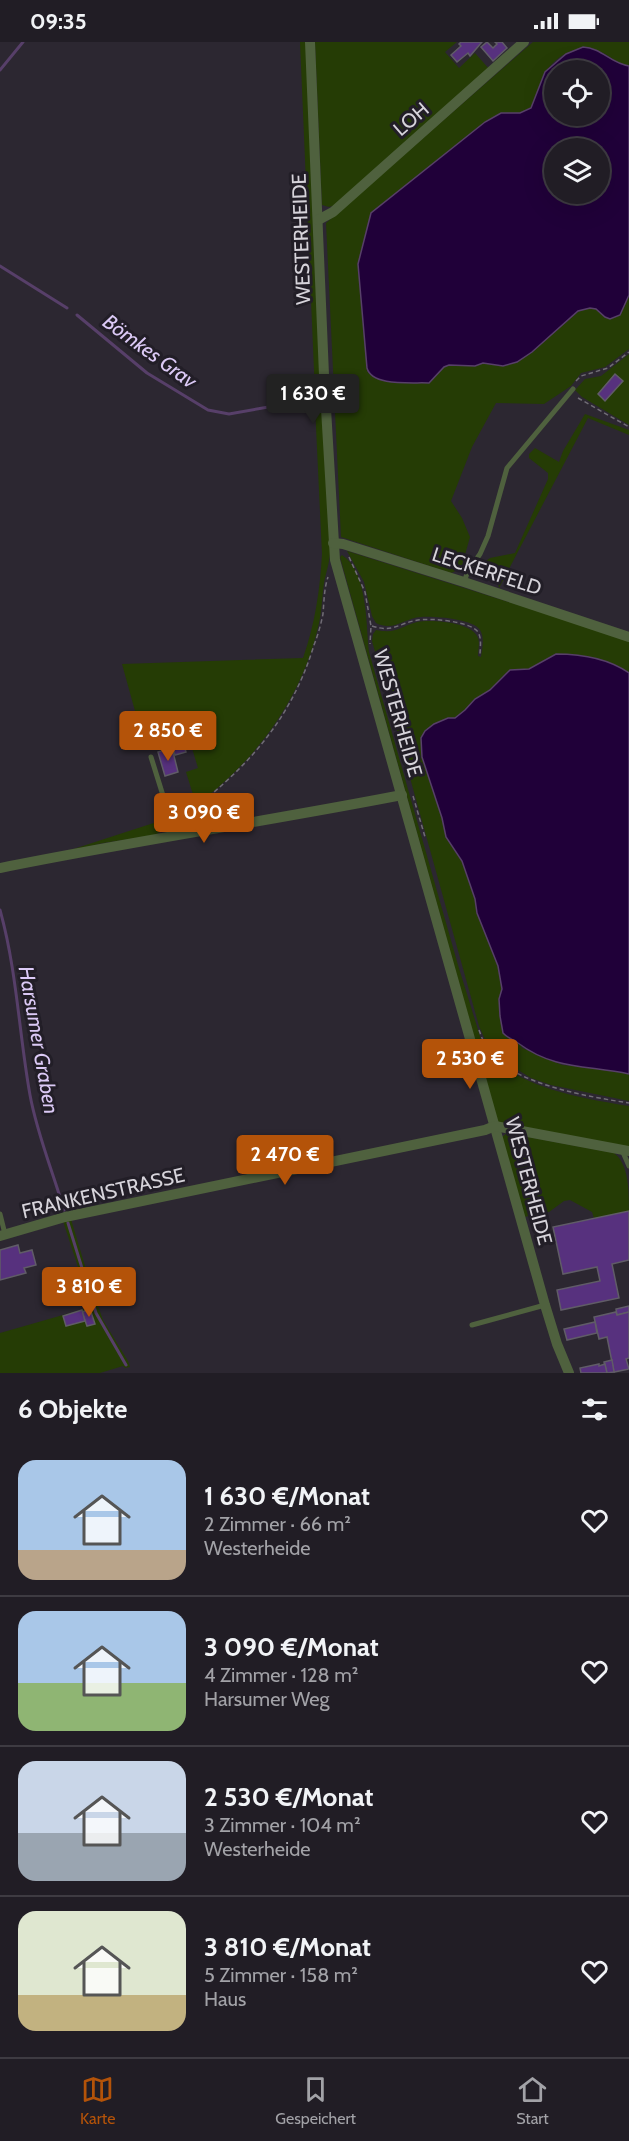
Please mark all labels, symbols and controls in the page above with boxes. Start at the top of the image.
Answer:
text: 09:35 [30,8,86,35]
map controls [544,60,610,204]
button: locate [544,60,610,126]
street label: LOH [388,97,434,141]
button: layers [544,138,610,204]
street label: WESTERHEIDE [287,173,315,305]
water label: Bömkes Grav [98,309,202,394]
pin: 1 630 € [258,374,368,425]
text: 1 630 € [280,381,346,405]
street label: LECKERFELD [429,542,545,600]
street label: WESTERHEIDE [368,647,428,779]
pin: 2 850 € [113,711,223,762]
text: 2 850 € [133,718,203,742]
pin: 3 090 € [149,793,259,844]
text: 3 090 € [168,800,240,824]
water label: Harsumer Graben [14,964,64,1116]
pin: 2 530 € [415,1039,525,1090]
text: 2 530 € [436,1046,504,1070]
street label: WESTERHEIDE [500,1114,558,1248]
pin: 2 470 € [230,1135,340,1186]
text: 2 470 € [251,1142,319,1166]
street label: FRANKENSTRASSE [19,1163,187,1223]
pin: 3 810 € [34,1267,144,1318]
text: 3 810 € [56,1274,122,1298]
text: 6 Objekte [18,1393,127,1425]
icon: filters [578,1393,611,1426]
text: 1 630 €/Monat [204,1480,370,1512]
icon: home [66,1484,138,1556]
icon: heart [578,1504,611,1537]
text: 2 Zimmer · 66 m² [204,1512,351,1536]
text: Westerheide [204,1536,311,1560]
text: 3 090 €/Monat [204,1631,379,1663]
icon: home [66,1635,138,1707]
icon: heart [578,1655,611,1688]
text: 4 Zimmer · 128 m² [204,1663,358,1687]
text: Harsumer Weg [204,1687,330,1711]
text: 2 530 €/Monat [204,1781,373,1813]
icon: home [66,1785,138,1857]
icon: heart [578,1805,611,1838]
text: 3 Zimmer · 104 m² [204,1813,361,1837]
text: Westerheide [204,1837,311,1861]
text: 3 810 €/Monat [204,1931,371,1963]
icon: home [66,1935,138,2007]
icon: heart [578,1955,611,1988]
text: 5 Zimmer · 158 m² [204,1963,358,1987]
text: Haus [204,1987,246,2011]
tab: Karte [80,2073,115,2128]
tab: Gespeichert [275,2073,356,2128]
tab: Start [516,2073,549,2128]

